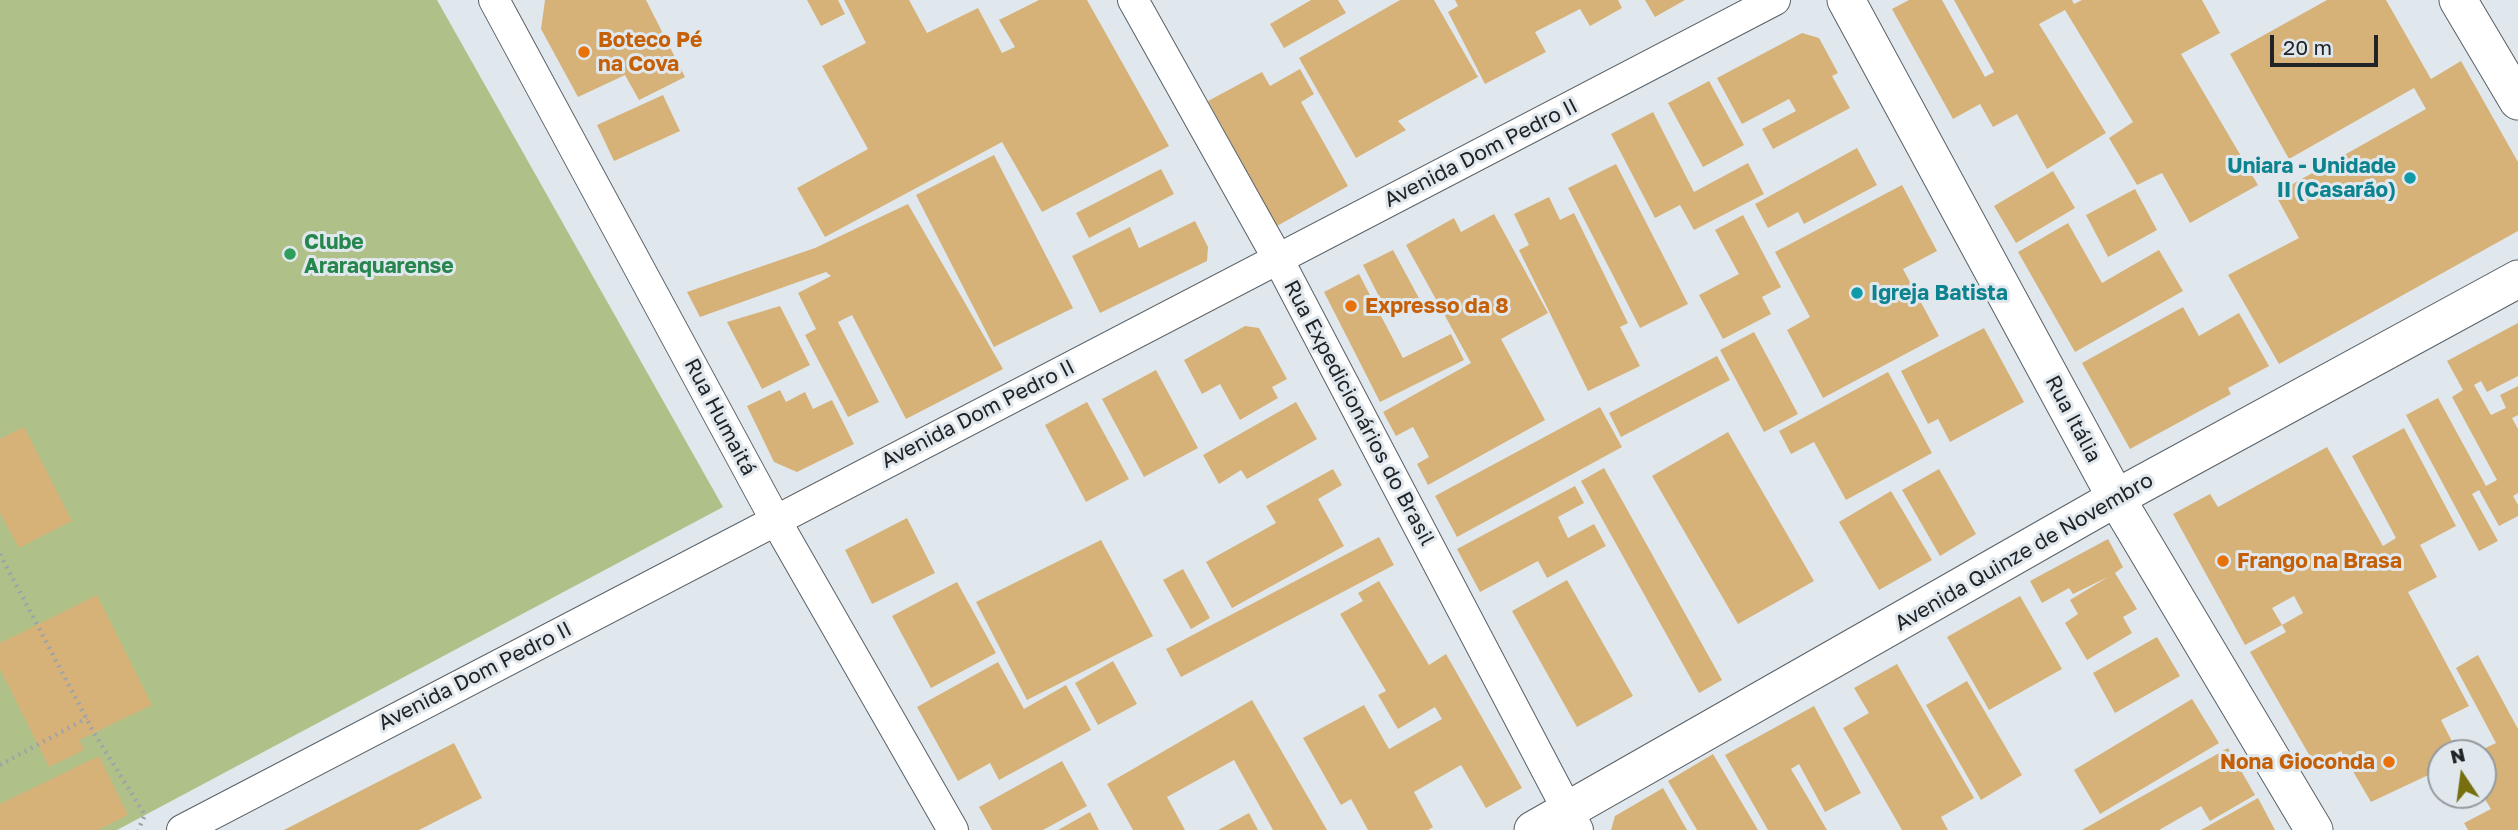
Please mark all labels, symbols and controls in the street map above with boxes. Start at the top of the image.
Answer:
scale bar [2273,21,2382,65]
place label: Boteco Pé na Cova [598,27,702,77]
text: 20 m [2283,34,2332,60]
marker: Boteco Pé na Cova [576,44,592,60]
street label: Avenida Dom Pedro II [1380,93,1582,213]
place label: Uniara - Unidade II (Casarão) [2227,153,2396,203]
marker: Uniara - Unidade II (Casarão) [2402,170,2418,186]
place label: Clube Araraquarense [304,229,454,279]
marker: Clube Araraquarense [282,246,298,262]
street label: Rua Expedicionários do Brasil [1278,276,1440,550]
place label: Igreja Batista [1871,280,2008,306]
marker: Igreja Batista [1849,285,1865,301]
place label: Expresso da 8 [1365,293,1509,319]
marker: Expresso da 8 [1343,298,1359,314]
street label: Rua Humaitá [679,354,761,480]
street label: Avenida Dom Pedro II [877,354,1079,474]
street label: Rua Itália [2040,371,2106,467]
street label: Avenida Quinze de Novembro [1890,468,2158,636]
place label: Frango na Brasa [2237,548,2402,574]
marker: Frango na Brasa [2215,553,2231,569]
street label: Avenida Dom Pedro II [374,616,576,736]
north arrow [2427,739,2497,809]
text: N [2448,742,2467,768]
place label: Nona Gioconda [2220,749,2375,775]
marker: Nona Gioconda [2381,754,2397,770]

